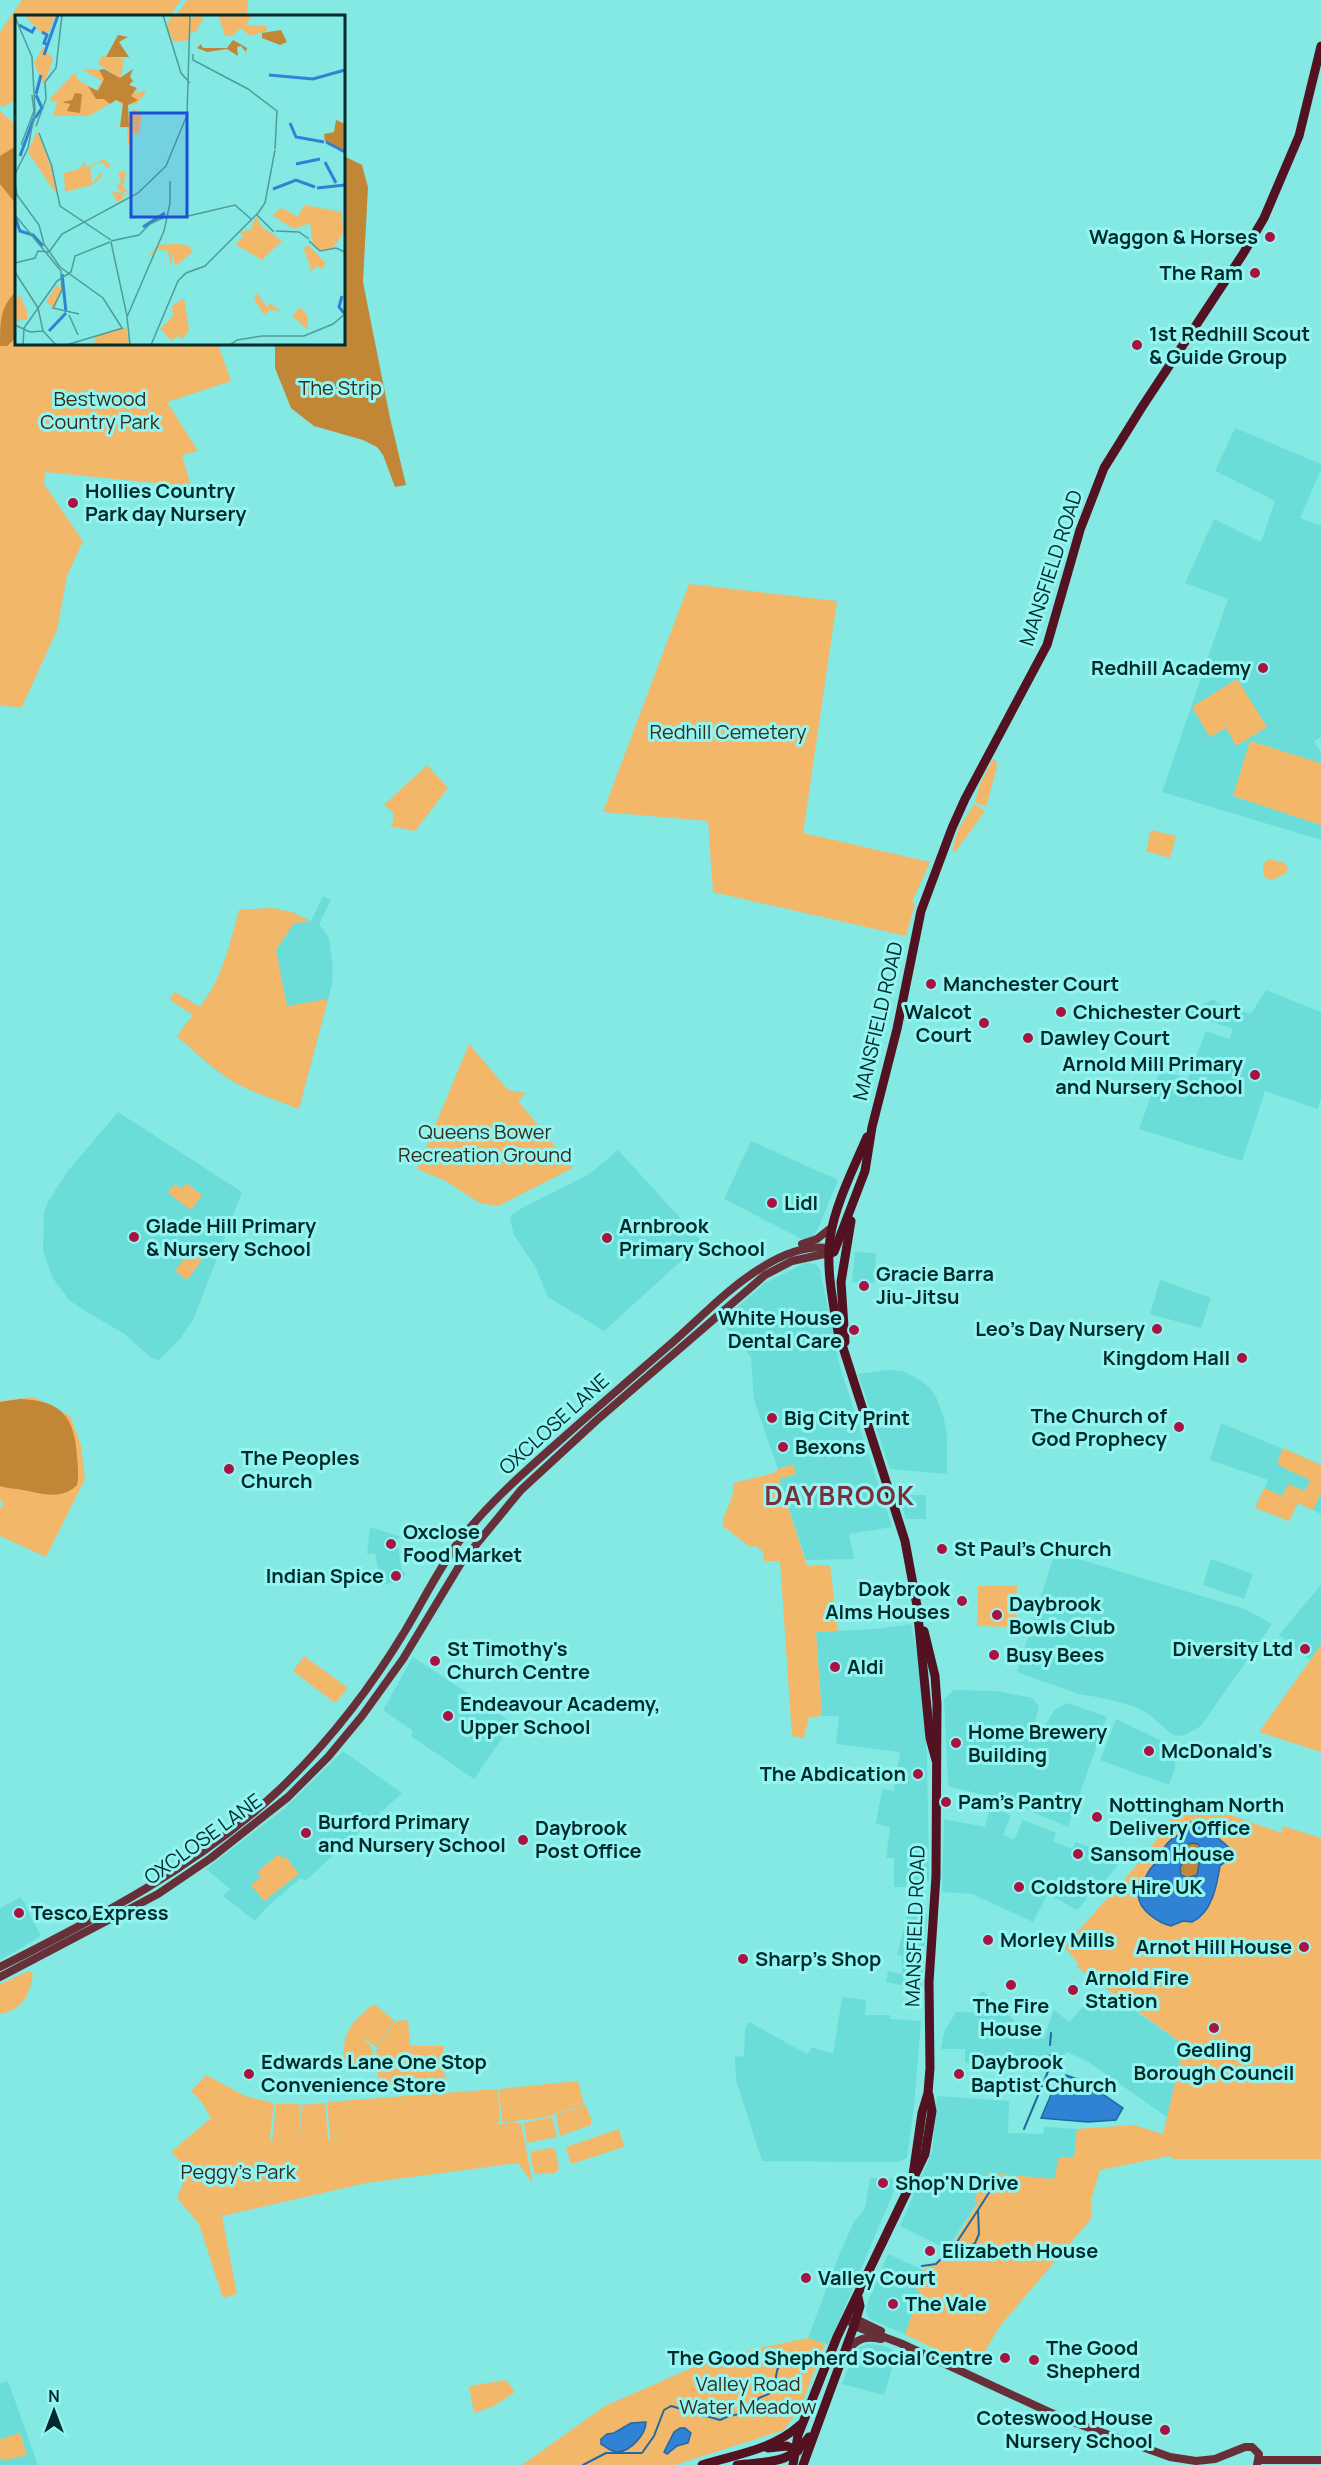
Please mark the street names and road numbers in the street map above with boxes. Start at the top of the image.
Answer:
street label: MANSFIELD ROAD [1013,487,1088,649]
street label: MANSFIELD ROAD [846,939,909,1103]
street label: OXCLOSE LANE [493,1367,614,1480]
street label: OXCLOSE LANE [138,1787,267,1890]
street label: MANSFIELD ROAD [898,1845,931,2007]

